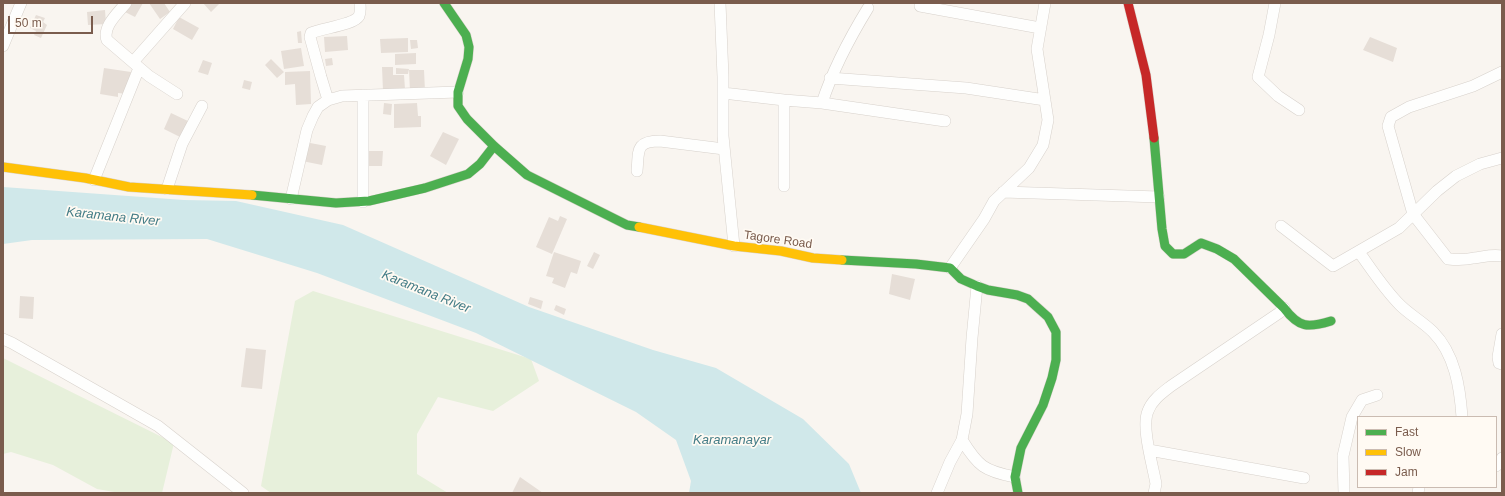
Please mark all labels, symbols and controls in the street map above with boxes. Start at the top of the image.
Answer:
scale bar [10,8,95,34]
text: 50 m [15,16,42,30]
water label: Karamana River [65,204,161,230]
street label: Tagore Road [743,228,813,252]
water label: Karamana River [380,267,472,317]
legend [1357,416,1497,488]
text: Fast [1395,425,1418,439]
water label: Karamanayar [693,432,771,448]
text: Slow [1395,445,1421,459]
text: Jam [1395,465,1418,479]

